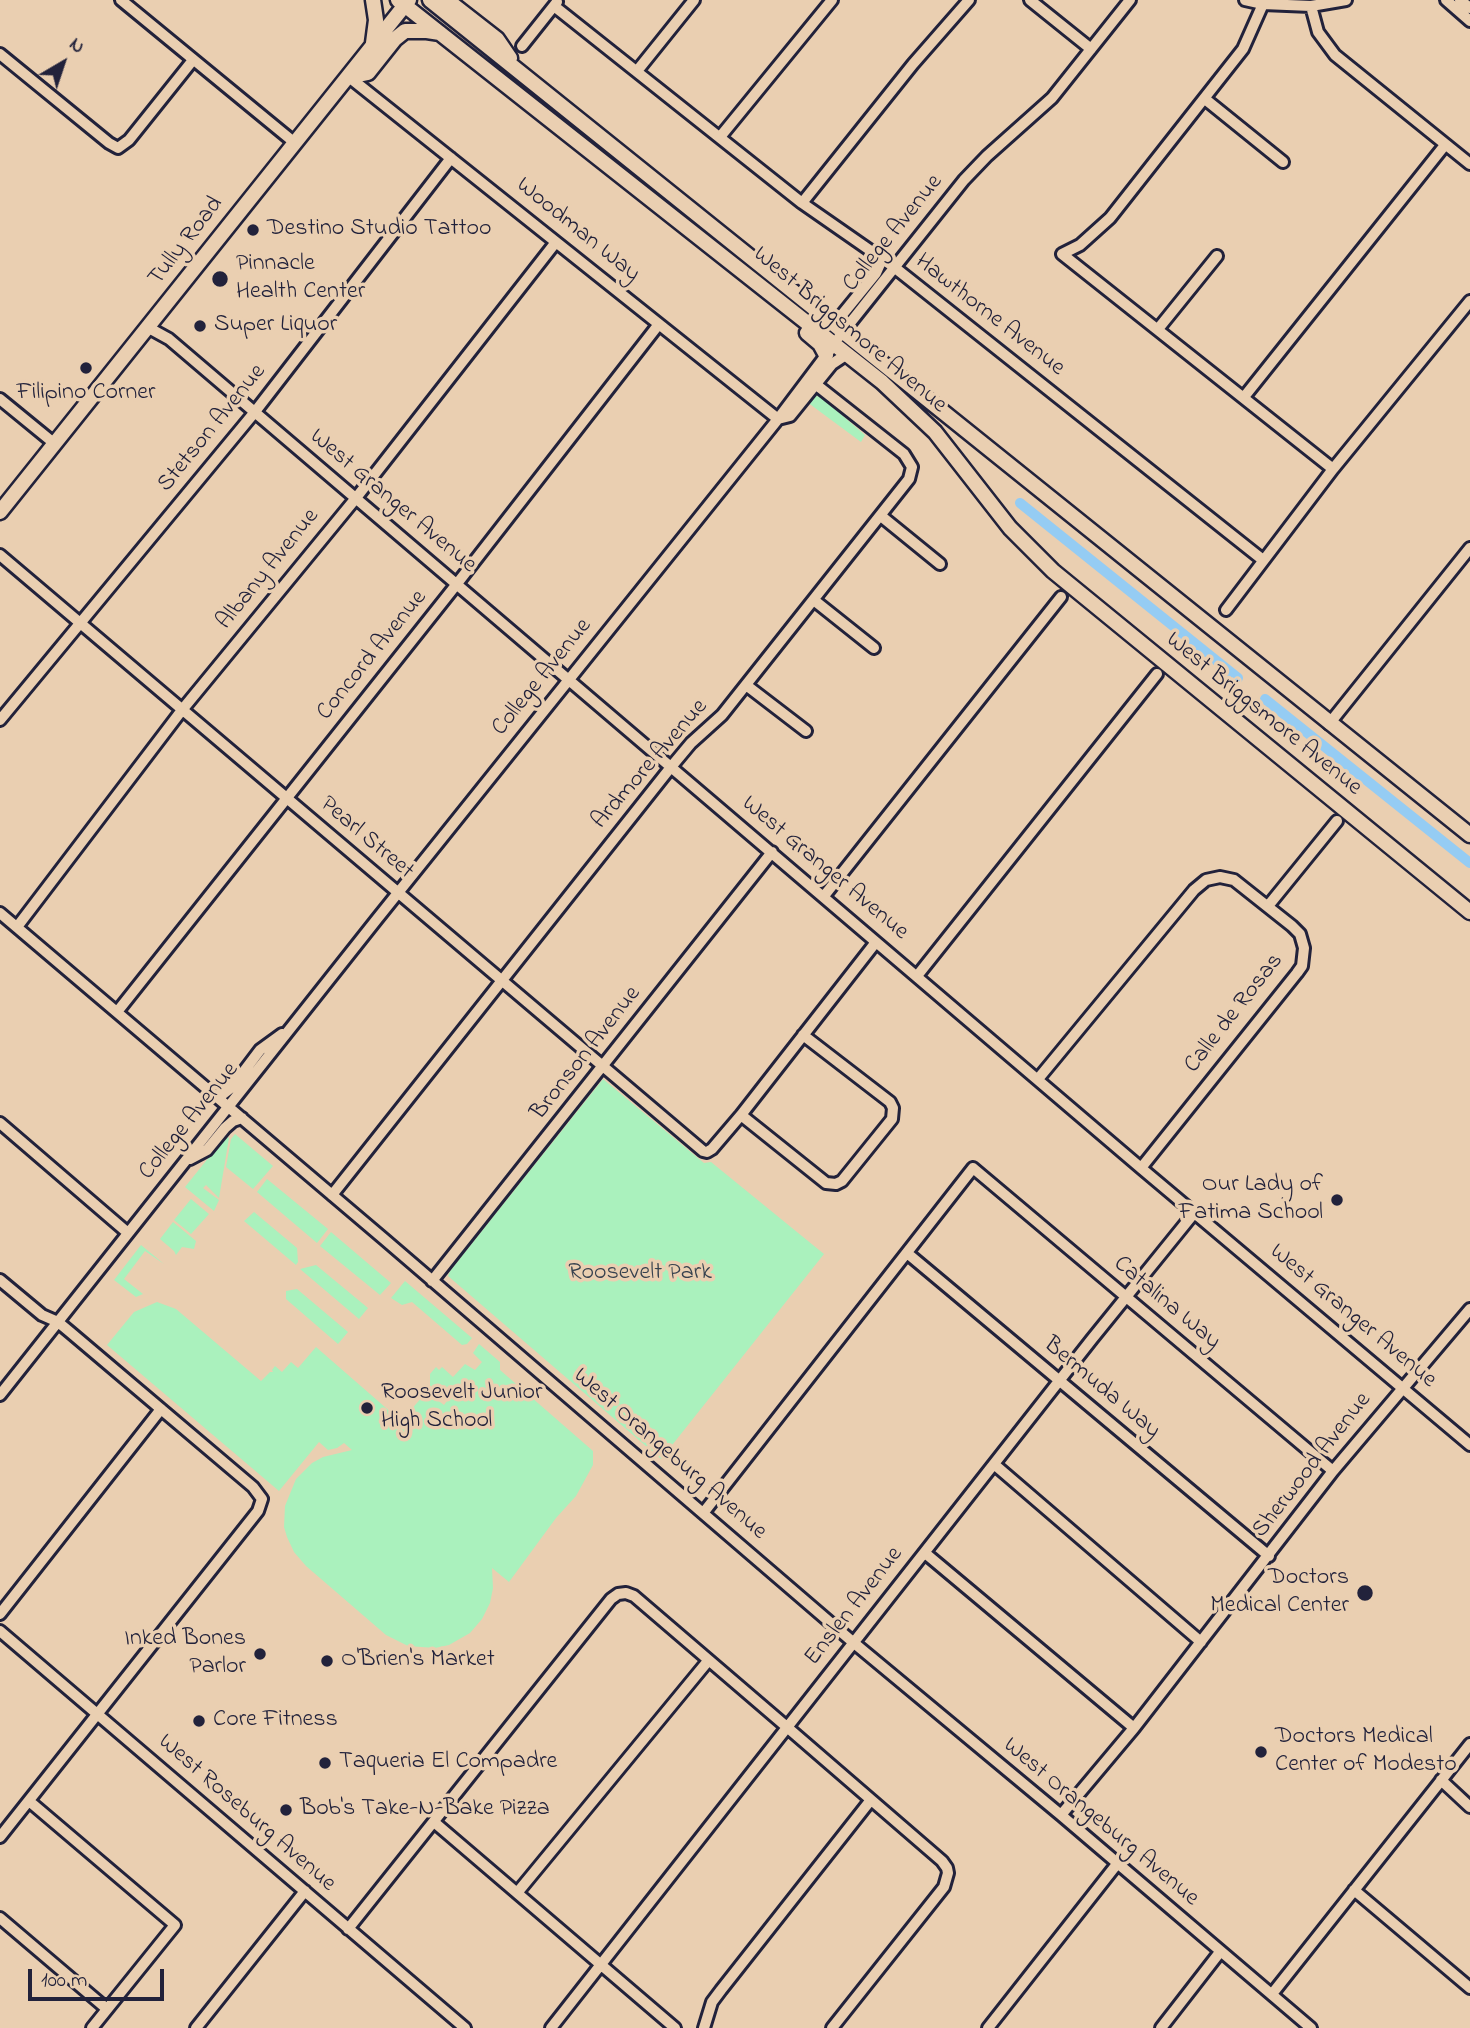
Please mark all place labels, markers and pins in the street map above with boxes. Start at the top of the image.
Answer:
place label: Destino Studio Tattoo [267,216,491,244]
marker: Destino Studio Tattoo [245,222,261,238]
place label: Pinnacle Health Center [236,251,365,307]
marker: Pinnacle Health Center [210,269,230,289]
place label: Super Liquor [214,312,337,340]
marker: Super Liquor [192,318,208,334]
marker: Filipino Corner [78,360,94,376]
place label: Filipino Corner [16,380,156,408]
place label: Our Lady of Fatima School [1179,1172,1323,1228]
marker: Our Lady of Fatima School [1329,1192,1345,1208]
place label: Roosevelt Junior High School [381,1380,542,1436]
marker: Roosevelt Junior High School [359,1400,375,1416]
place label: Doctors Medical Center [1210,1565,1349,1621]
marker: Doctors Medical Center [1355,1583,1375,1603]
place label: Inked Bones Parlor [124,1626,246,1682]
marker: Inked Bones Parlor [252,1646,268,1662]
place label: O'Brien's Market [341,1647,495,1675]
marker: O'Brien's Market [319,1653,335,1669]
place label: Core Fitness [213,1707,338,1735]
marker: Core Fitness [191,1713,207,1729]
place label: Doctors Medical Center of Modesto [1275,1724,1457,1780]
marker: Doctors Medical Center of Modesto [1253,1744,1269,1760]
place label: Taqueria El Compadre [339,1749,557,1777]
marker: Taqueria El Compadre [317,1755,333,1771]
place label: Bob's Take-N-Bake Pizza [300,1796,550,1824]
marker: Bob's Take-N-Bake Pizza [278,1802,294,1818]

